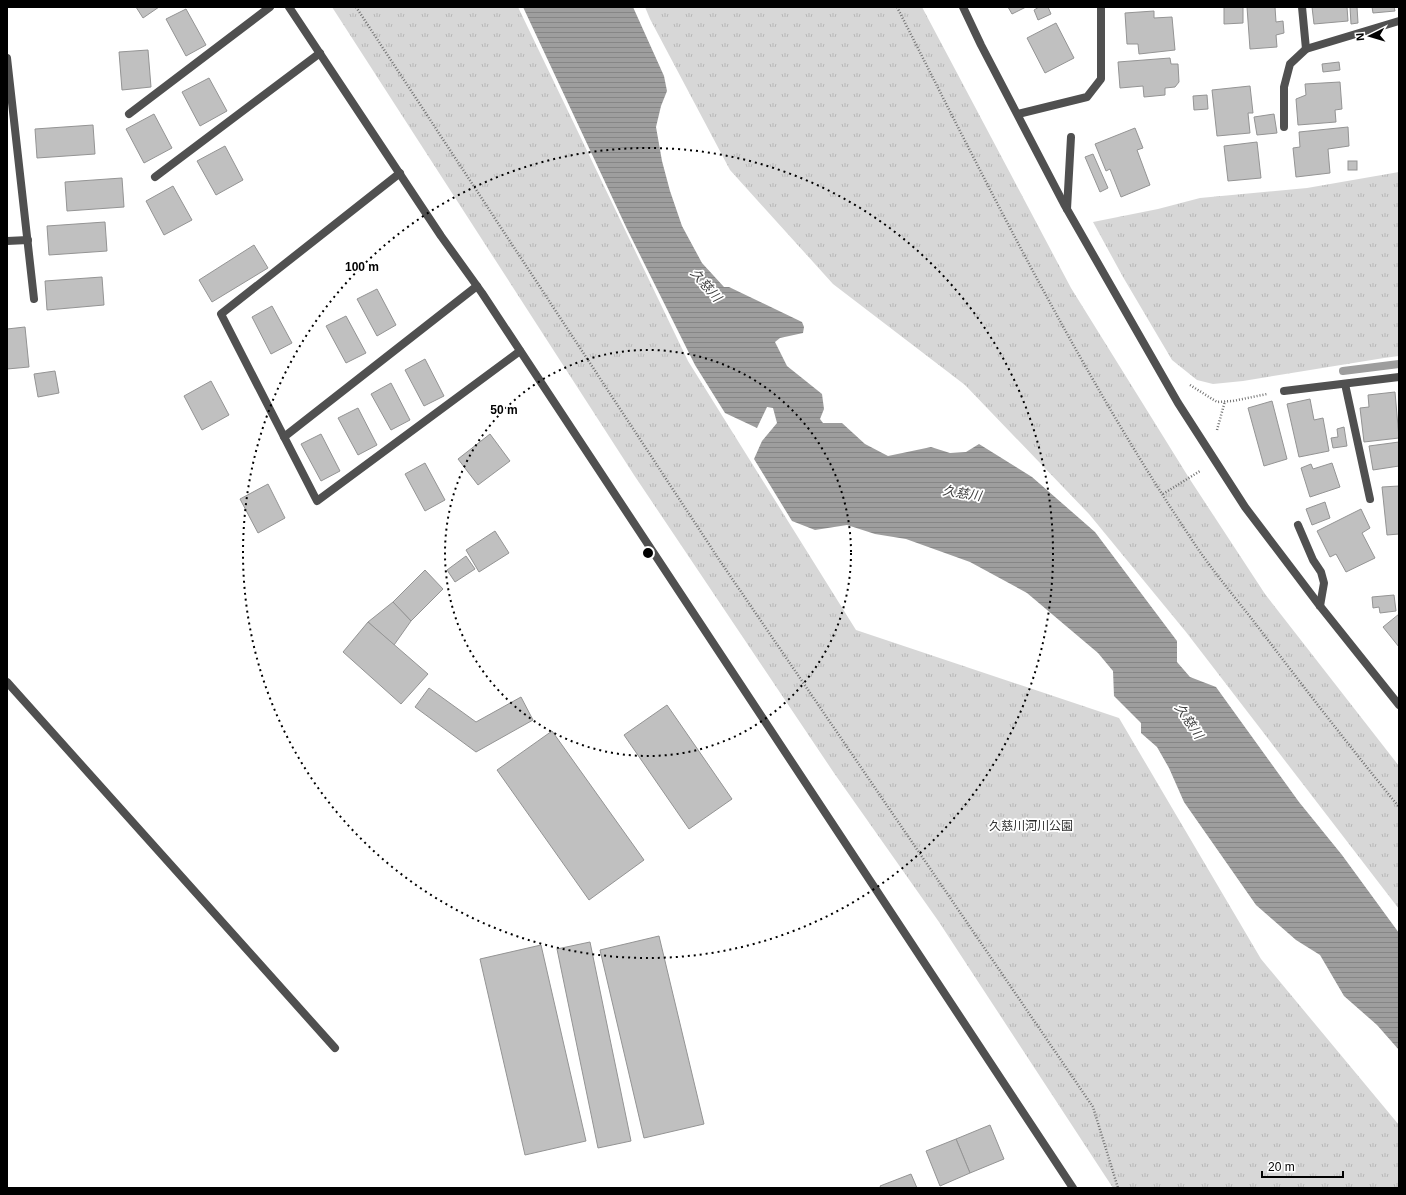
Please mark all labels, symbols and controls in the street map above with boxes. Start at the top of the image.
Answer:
north arrow [1350,16,1390,56]
text: N [1354,32,1366,41]
text: 100 m [345,260,379,274]
water label: 久慈川 [688,265,726,306]
text: 50 m [490,403,518,417]
water label: 久慈川 [942,483,984,504]
centre of rings [641,546,655,560]
water label: 久慈川 [1172,701,1207,743]
park label: 久慈川河川公園 [989,819,1073,833]
scale bar [1262,1153,1343,1179]
text: 20 m [1268,1160,1295,1174]

